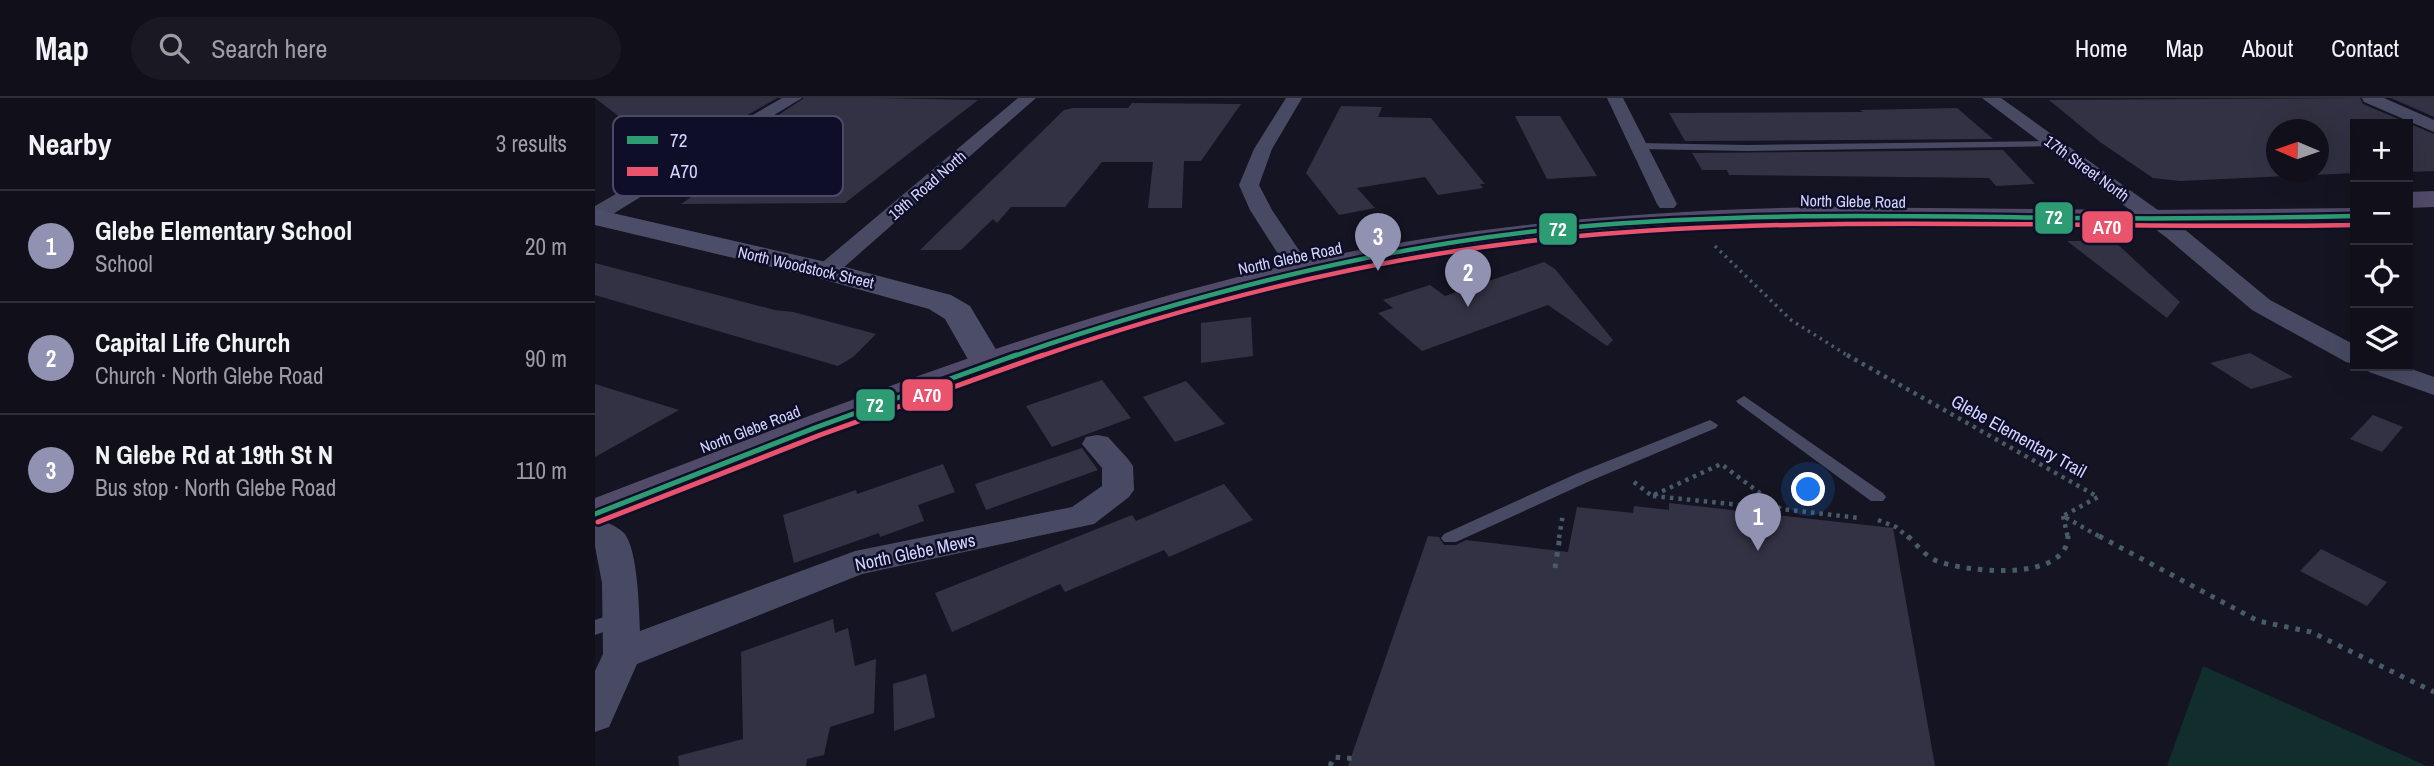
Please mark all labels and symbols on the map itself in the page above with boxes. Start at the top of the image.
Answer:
legend [613,116,843,196]
north arrow [2266,119,2329,182]
text: 72 [670,127,687,153]
street label: 17th Street North [2040,130,2134,206]
street label: 19th Road North [883,145,971,225]
text: A70 [669,158,698,184]
street label: North Glebe Road [1800,189,1906,213]
line badge: 72 [2034,201,2074,235]
text: 72 [2045,204,2063,230]
line badge: A70 [2081,210,2134,244]
line badge: 72 [1538,212,1578,246]
pin: 3 [1355,213,1401,271]
text: A70 [2093,214,2122,240]
text: 72 [1549,216,1567,242]
street label: North Glebe Road [1236,236,1344,280]
street label: North Woodstock Street [736,241,877,293]
pin: 2 [1445,249,1491,307]
line badge: A70 [901,378,954,412]
text: A70 [913,382,942,408]
line badge: 72 [855,388,896,422]
street label: Glebe Elementary Trail [1947,388,2091,484]
text: 72 [866,392,884,418]
street label: North Glebe Road [697,400,803,458]
your location [1791,472,1825,506]
pin: 1 [1735,493,1781,551]
street label: North Glebe Mews [853,527,977,577]

